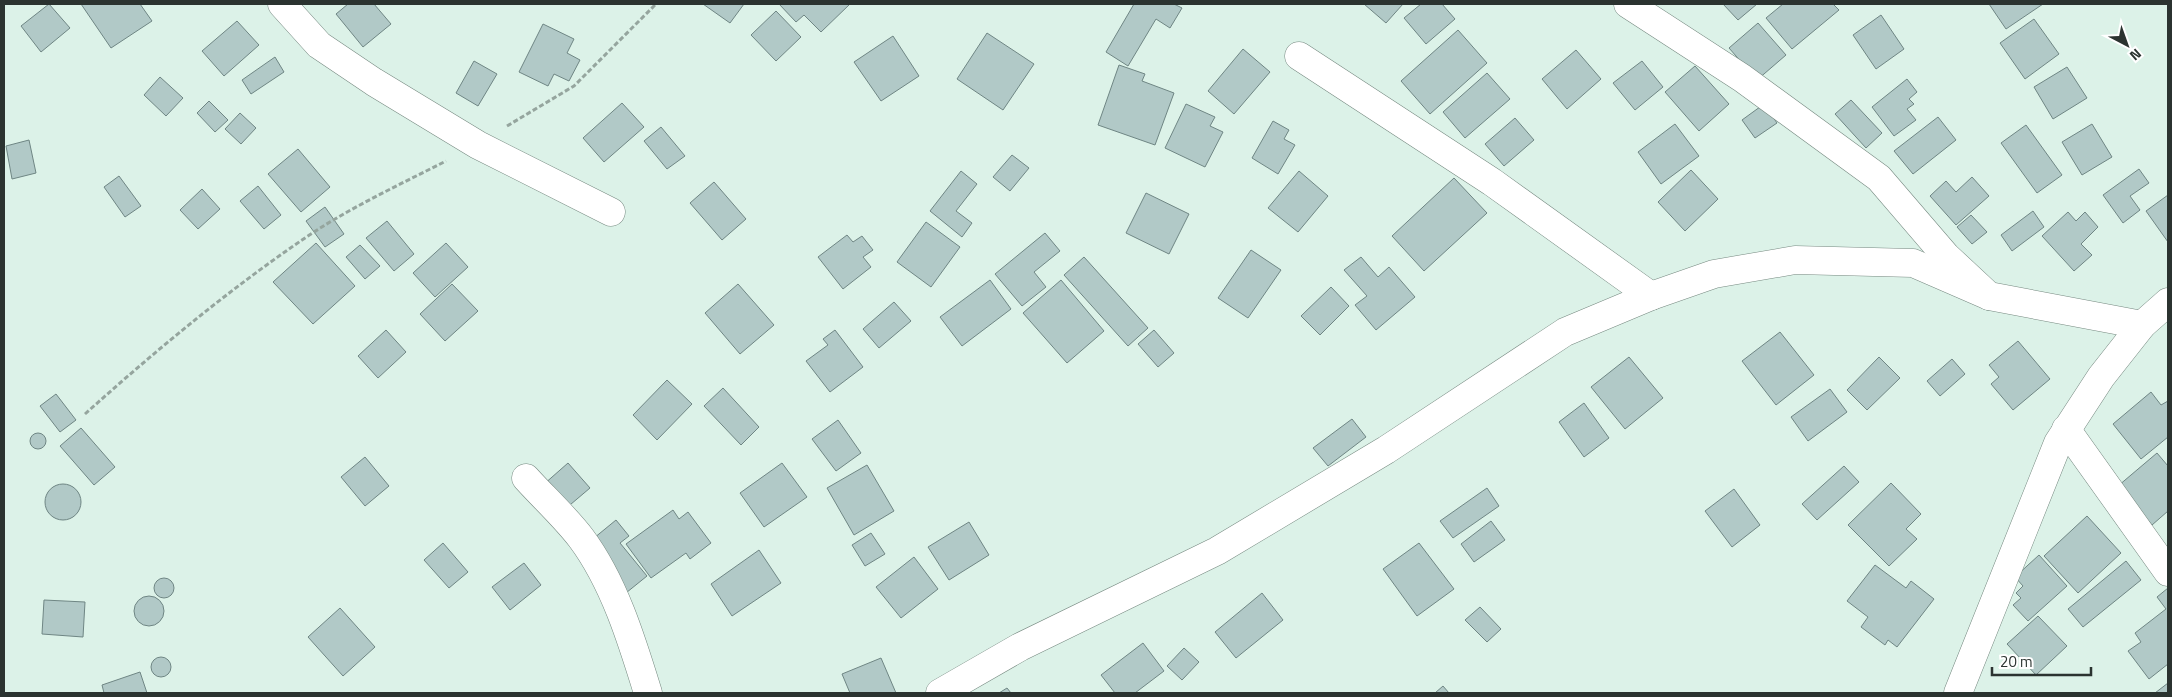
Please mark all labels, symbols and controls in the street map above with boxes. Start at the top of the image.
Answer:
north arrow [2102,20,2152,70]
text: N [2125,44,2146,66]
scale bar [1992,644,2091,676]
text: 20 m [2000,650,2033,673]

